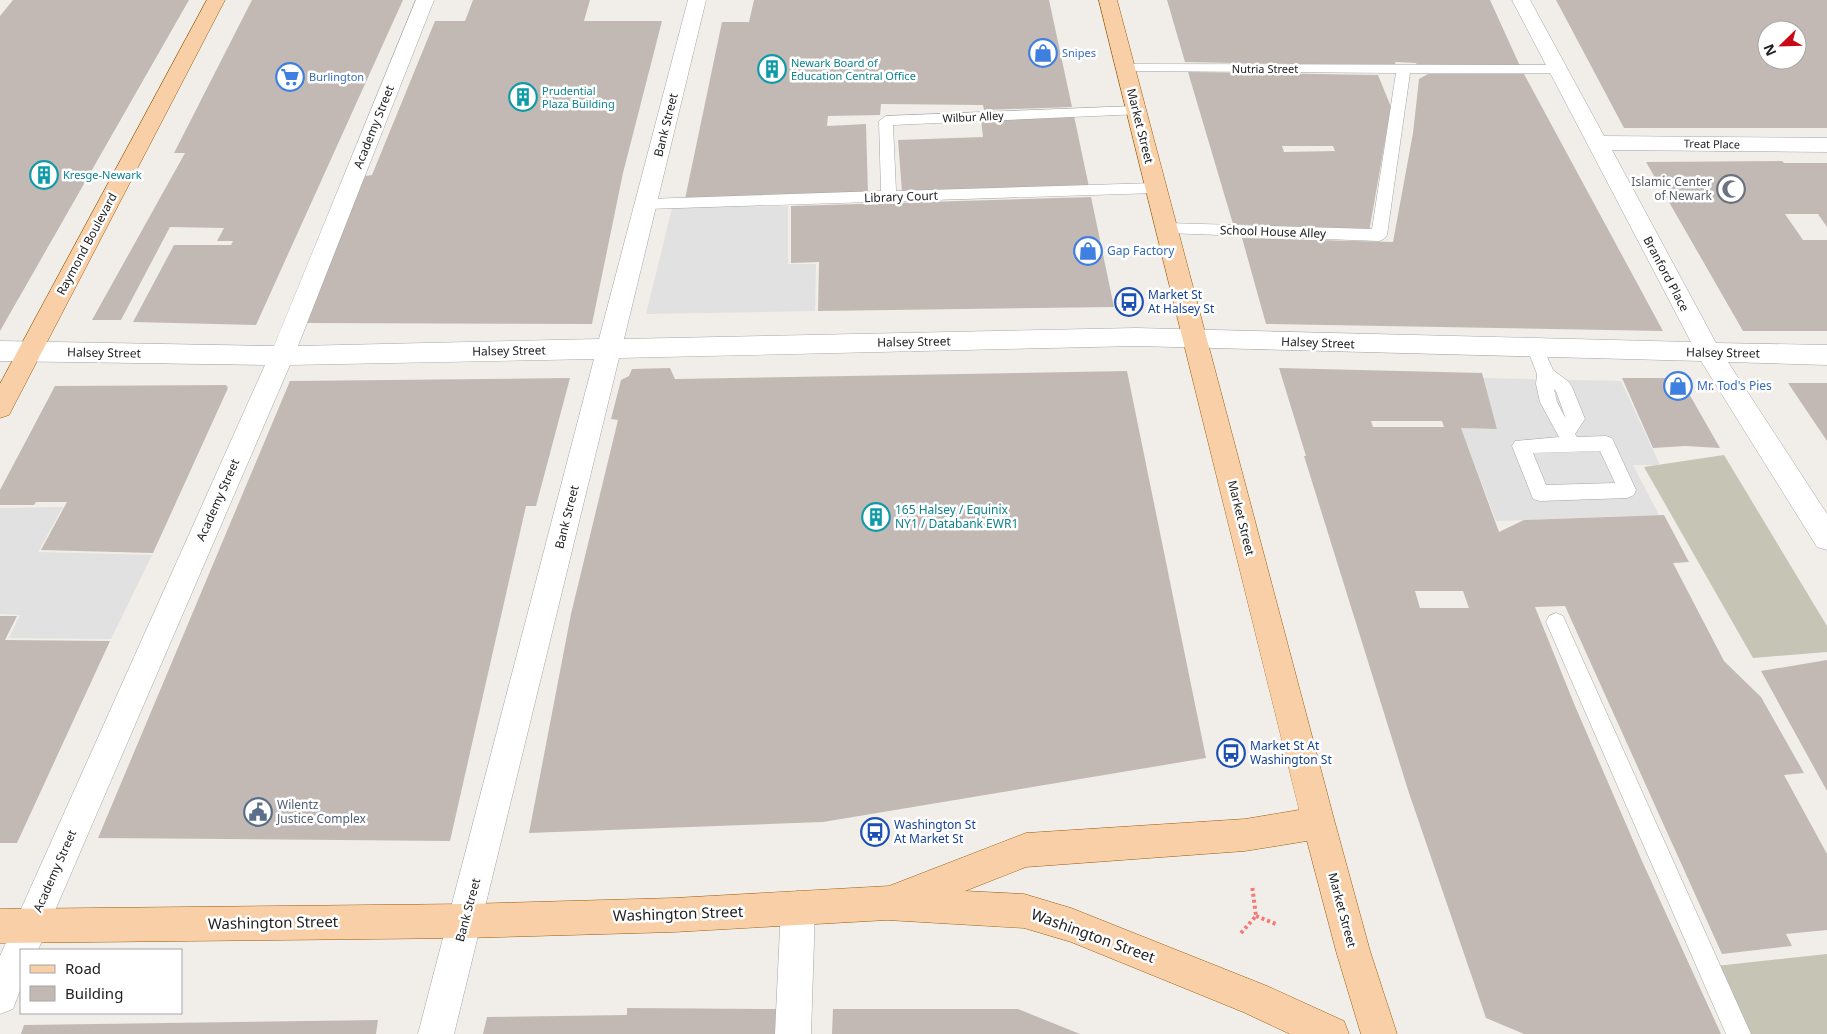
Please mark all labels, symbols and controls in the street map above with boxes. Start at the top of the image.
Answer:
north arrow [1757,20,1807,70]
shop icon: Snipes [1028,38,1058,68]
text: N [1759,41,1781,59]
place label: Snipes [1062,45,1096,60]
building icon: Newark Board of Education Central Office [757,54,787,84]
place label: Newark Board of Education Central Office [791,55,916,83]
street label: Nutria Street [1232,61,1298,76]
supermarket icon: Burlington [275,62,305,92]
place label: Burlington [309,69,364,84]
street label: Academy Street [349,82,398,171]
building icon: Prudential Plaza Building [508,82,538,112]
place label: Prudential Plaza Building [542,83,615,111]
street label: Market Street [1123,87,1158,166]
street label: Bank Street [649,91,682,158]
street label: Wilbur Alley [942,107,1004,126]
street label: Treat Place [1684,136,1740,151]
building icon: Kresge-Newark [29,160,59,190]
place label: Kresge-Newark [63,167,142,182]
place label: Islamic Center of Newark [1631,173,1713,204]
mosque icon: Islamic Center of Newark [1716,174,1746,204]
street label: Library Court [864,187,939,206]
street label: Raymond Boulevard [52,190,121,298]
street label: School House Alley [1220,221,1327,242]
street label: Branford Place [1639,233,1694,315]
shop icon: Gap Factory [1073,236,1103,266]
place label: Gap Factory [1107,242,1175,259]
place label: Market St At Halsey St [1148,286,1215,317]
bus stop icon: Market St At Halsey St [1114,287,1144,317]
street label: Halsey Street [877,332,952,351]
street label: Halsey Street [1281,333,1356,352]
street label: Halsey Street [472,341,547,360]
street label: Halsey Street [67,343,142,362]
street label: Halsey Street [1686,343,1761,362]
shop icon: Mr. Tod's Pies [1663,371,1693,401]
place label: Mr. Tod's Pies [1697,377,1772,394]
street label: Academy Street [192,455,244,544]
street label: Market Street [1224,479,1259,558]
street label: Bank Street [550,483,583,550]
place label: 165 Halsey / Equinix NY1 / Databank EWR1 [895,501,1018,532]
building icon: 165 Halsey / Equinix NY1 / Databank EWR1 [861,502,891,532]
place label: Market St At Washington St [1250,737,1332,768]
bus stop icon: Market St At Washington St [1216,738,1246,768]
place label: Wilentz Justice Complex [276,796,367,827]
public building icon: Wilentz Justice Complex [243,797,273,827]
place label: Washington St At Market St [894,816,976,847]
bus stop icon: Washington St At Market St [860,817,890,847]
street label: Academy Street [29,826,81,915]
street label: Market Street [1324,871,1361,950]
street label: Bank Street [451,876,484,943]
street label: Washington Street [612,901,744,925]
street label: Washington Street [1029,903,1159,967]
street label: Washington Street [208,911,339,933]
legend [20,949,182,1014]
text: Road [65,958,101,978]
text: Building [65,983,123,1003]

